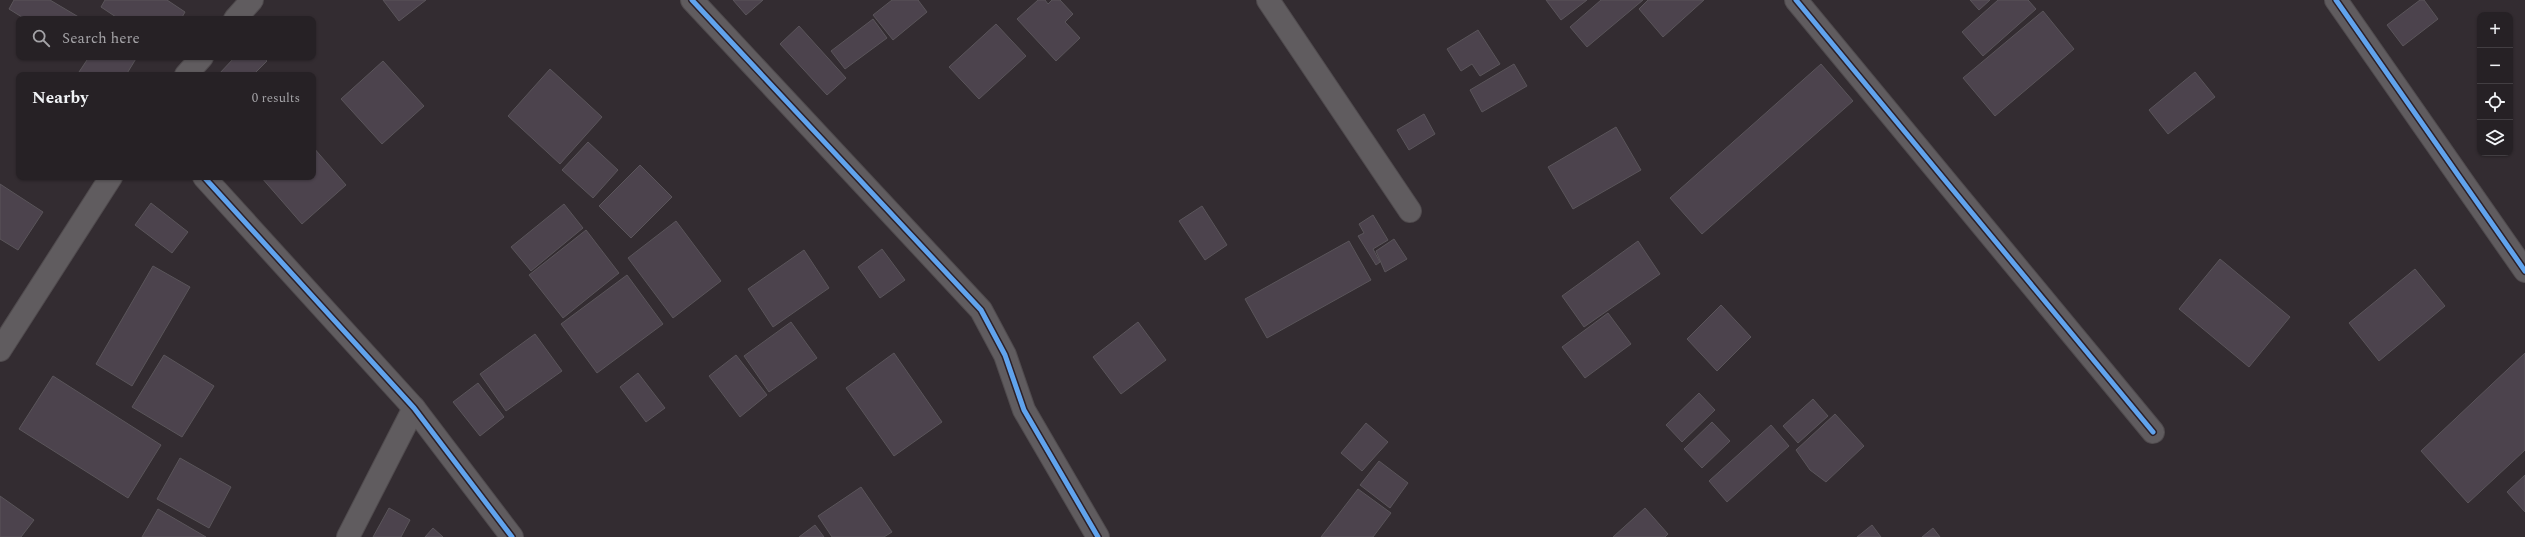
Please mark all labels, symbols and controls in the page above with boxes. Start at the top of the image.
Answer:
map controls [2477,12,2513,156]
button: + [2477,12,2513,48]
search box [16,16,316,60]
icon: search [30,27,52,49]
text: Search here [62,27,140,50]
button: − [2477,48,2513,84]
button: locate [2477,84,2513,120]
text: Nearby [32,85,88,111]
text: 0 results [252,88,300,108]
button: layers [2477,120,2513,156]

